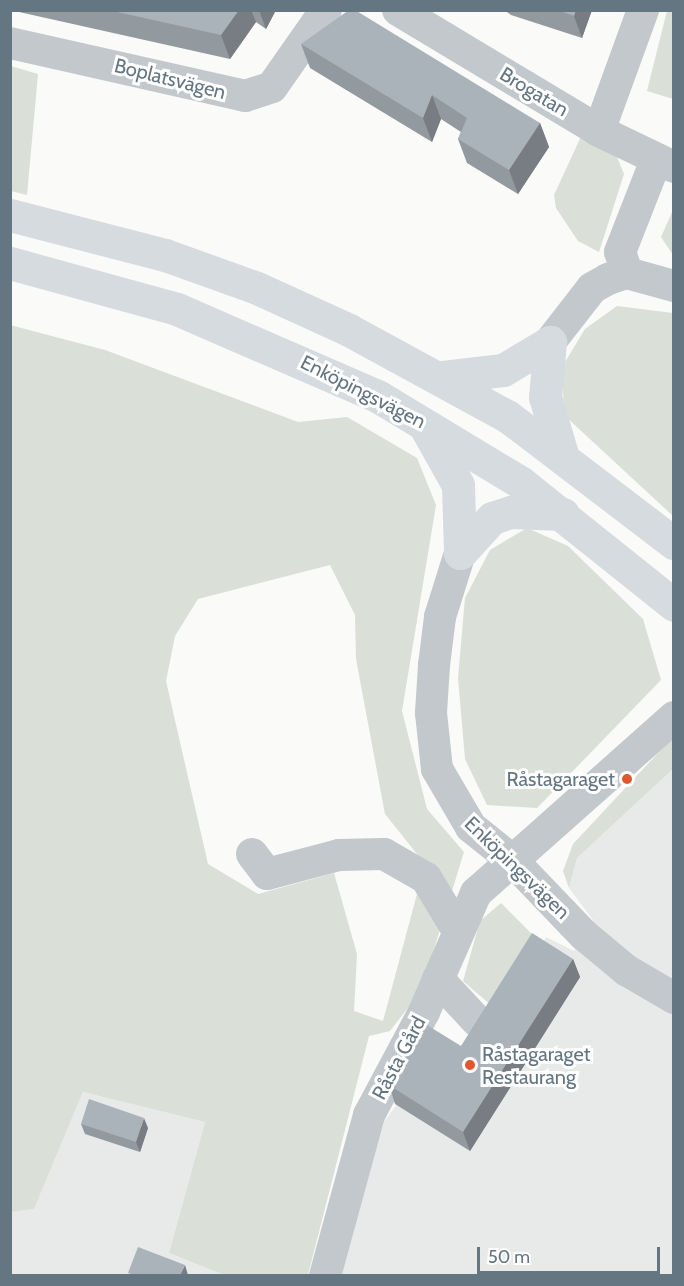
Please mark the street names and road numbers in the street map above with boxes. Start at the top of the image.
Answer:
street label: Boplatsvägen [112,54,228,104]
street label: Brogatan [495,62,573,122]
street label: Enköpingsvägen [296,350,430,434]
street label: Enköpingsvägen [459,812,575,924]
street label: Råsta Gård [367,1012,431,1104]

